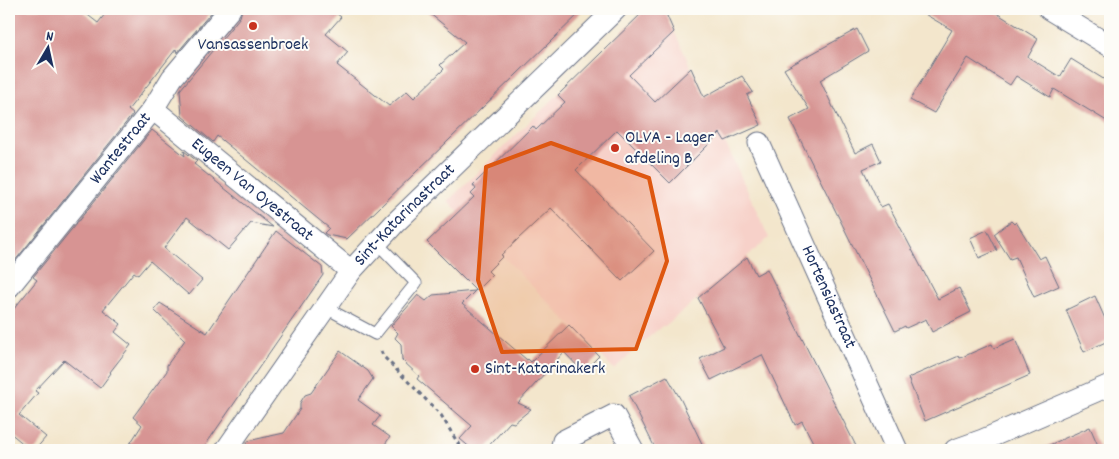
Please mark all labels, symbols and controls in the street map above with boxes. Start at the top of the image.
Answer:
marker: Vansassenbroek [247,20,259,32]
north arrow [22,22,72,72]
text: N [45,27,55,48]
place label: Vansassenbroek [198,33,308,58]
street label: Wantestraat [84,107,158,190]
place label: OLVA - Lager afdeling B [625,126,714,172]
street label: Eugeen Van Oyestraat [185,132,319,248]
marker: OLVA - Lager afdeling B [609,142,621,154]
street label: Sint-Katarinastraat [348,158,462,272]
street label: Hortensiastraat [794,242,863,353]
place label: Sint-Katarinakerk [485,357,605,382]
marker: Sint-Katarinakerk [469,363,481,375]

